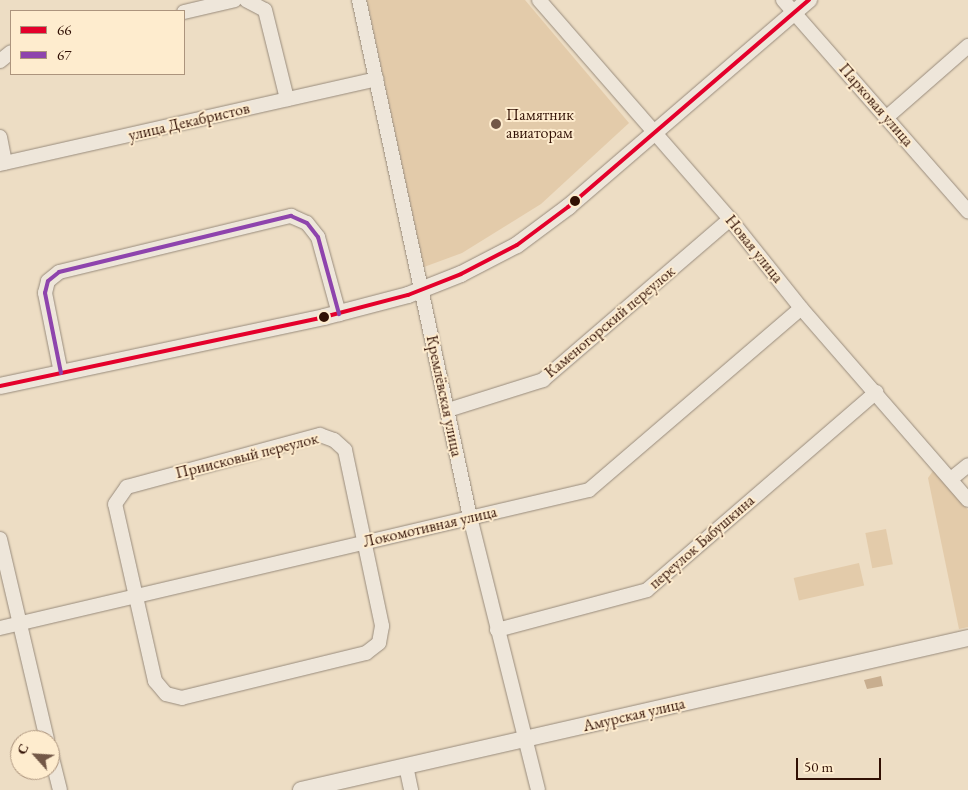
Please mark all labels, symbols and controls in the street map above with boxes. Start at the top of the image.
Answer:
legend [10,10,185,75]
text: 66 [57,20,71,39]
text: 67 [57,45,71,64]
street label: Парковая улица [835,59,917,151]
street label: улица Декабристов [127,99,251,145]
place label: Памятник авиаторам [506,105,574,143]
marker: Памятник авиаторам [490,118,502,130]
unlabelled marker [570,196,580,206]
street label: Новая улица [721,211,787,287]
street label: Каменогорский переулок [541,262,679,382]
unlabelled marker [319,312,329,322]
street label: Кремлёвская улица [422,334,466,458]
street label: Приисковый переулок [173,429,321,483]
street label: переулок Бабушкина [645,491,759,593]
street label: Локомотивная улица [361,502,499,552]
street label: Амурская улица [581,694,687,736]
north arrow [10,730,60,780]
text: С [12,740,33,757]
scale bar [798,748,883,780]
text: 50 m [804,757,833,776]

